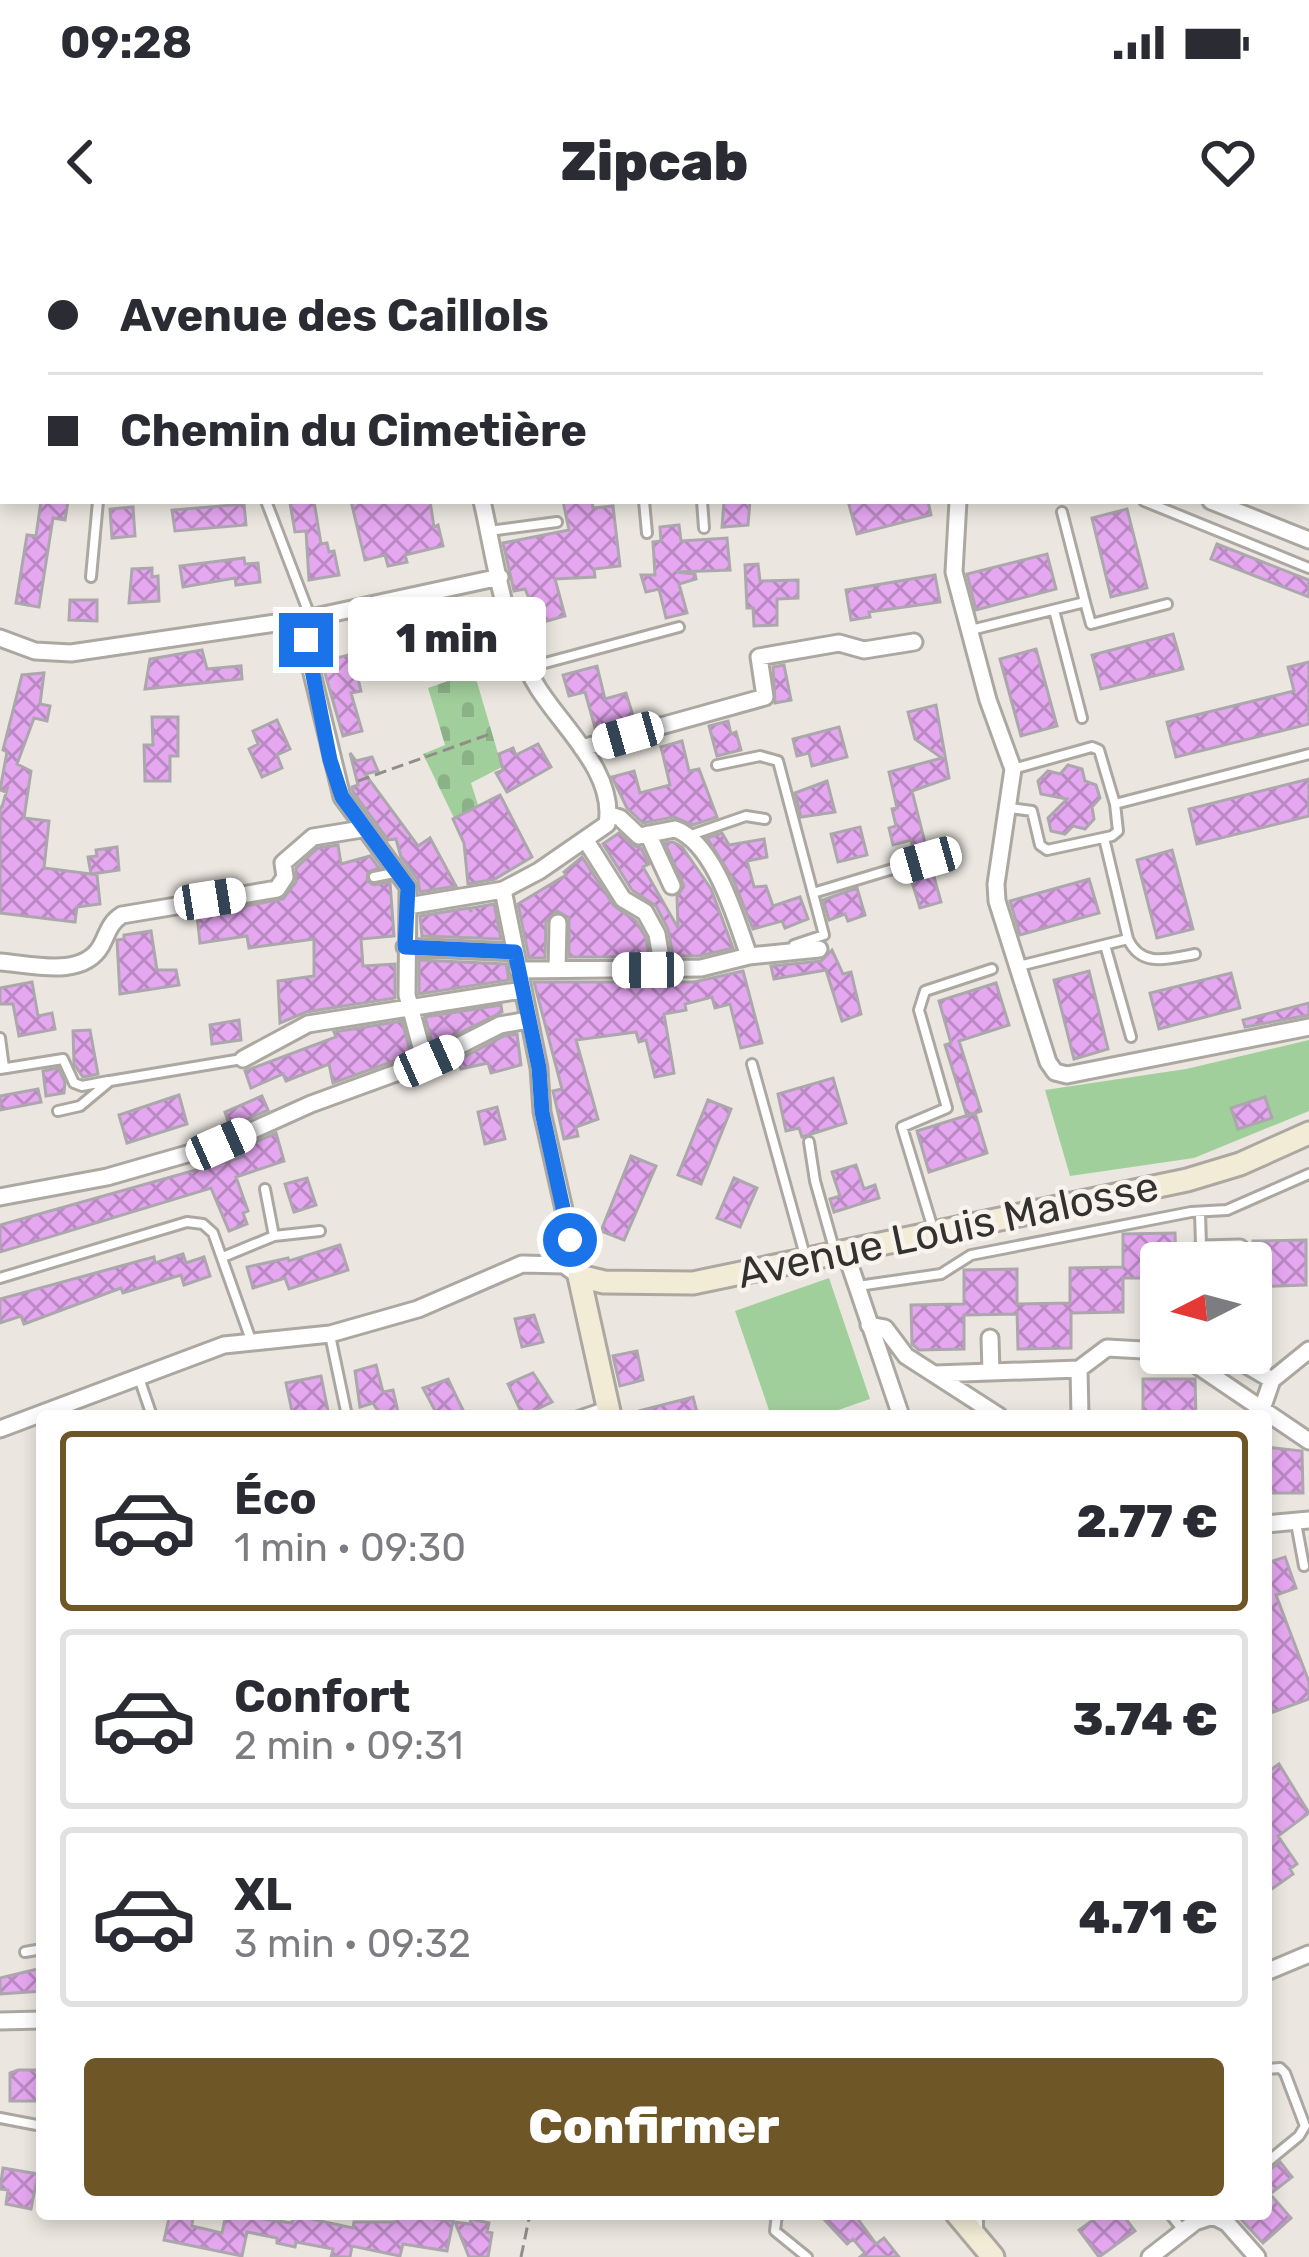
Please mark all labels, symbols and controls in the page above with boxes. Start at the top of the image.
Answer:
text: 09:28 [60,16,192,69]
icon: back [48,129,114,195]
icon: heart [1195,129,1261,195]
text: Zipcab [561,130,748,194]
text: Avenue des Caillols [120,289,549,342]
text: Chemin du Cimetière [120,404,587,457]
callout: 1 min [348,598,546,682]
route end [279,613,333,667]
text: 1 min [396,616,498,662]
car [588,708,668,762]
car [886,833,966,887]
car [172,876,248,922]
car [612,951,684,989]
car [389,1030,469,1092]
car [181,1113,261,1175]
street label: Avenue Louis Malosse [733,1161,1163,1299]
route start [543,1213,597,1267]
north arrow [1140,1242,1272,1374]
map controls [1140,1242,1272,1374]
icon: car [90,1467,198,1575]
text: Éco [234,1472,317,1525]
text: 2.77 € [1077,1495,1218,1548]
text: 1 min · 09:30 [234,1525,466,1571]
icon: car [90,1665,198,1773]
text: Confort [234,1670,410,1723]
text: 3.74 € [1073,1693,1218,1746]
text: 2 min · 09:31 [234,1723,463,1769]
icon: car [90,1863,198,1971]
text: XL [234,1868,292,1921]
text: 4.71 € [1078,1891,1218,1944]
text: 3 min · 09:32 [234,1921,471,1967]
button: Confirmer [84,2058,1224,2196]

